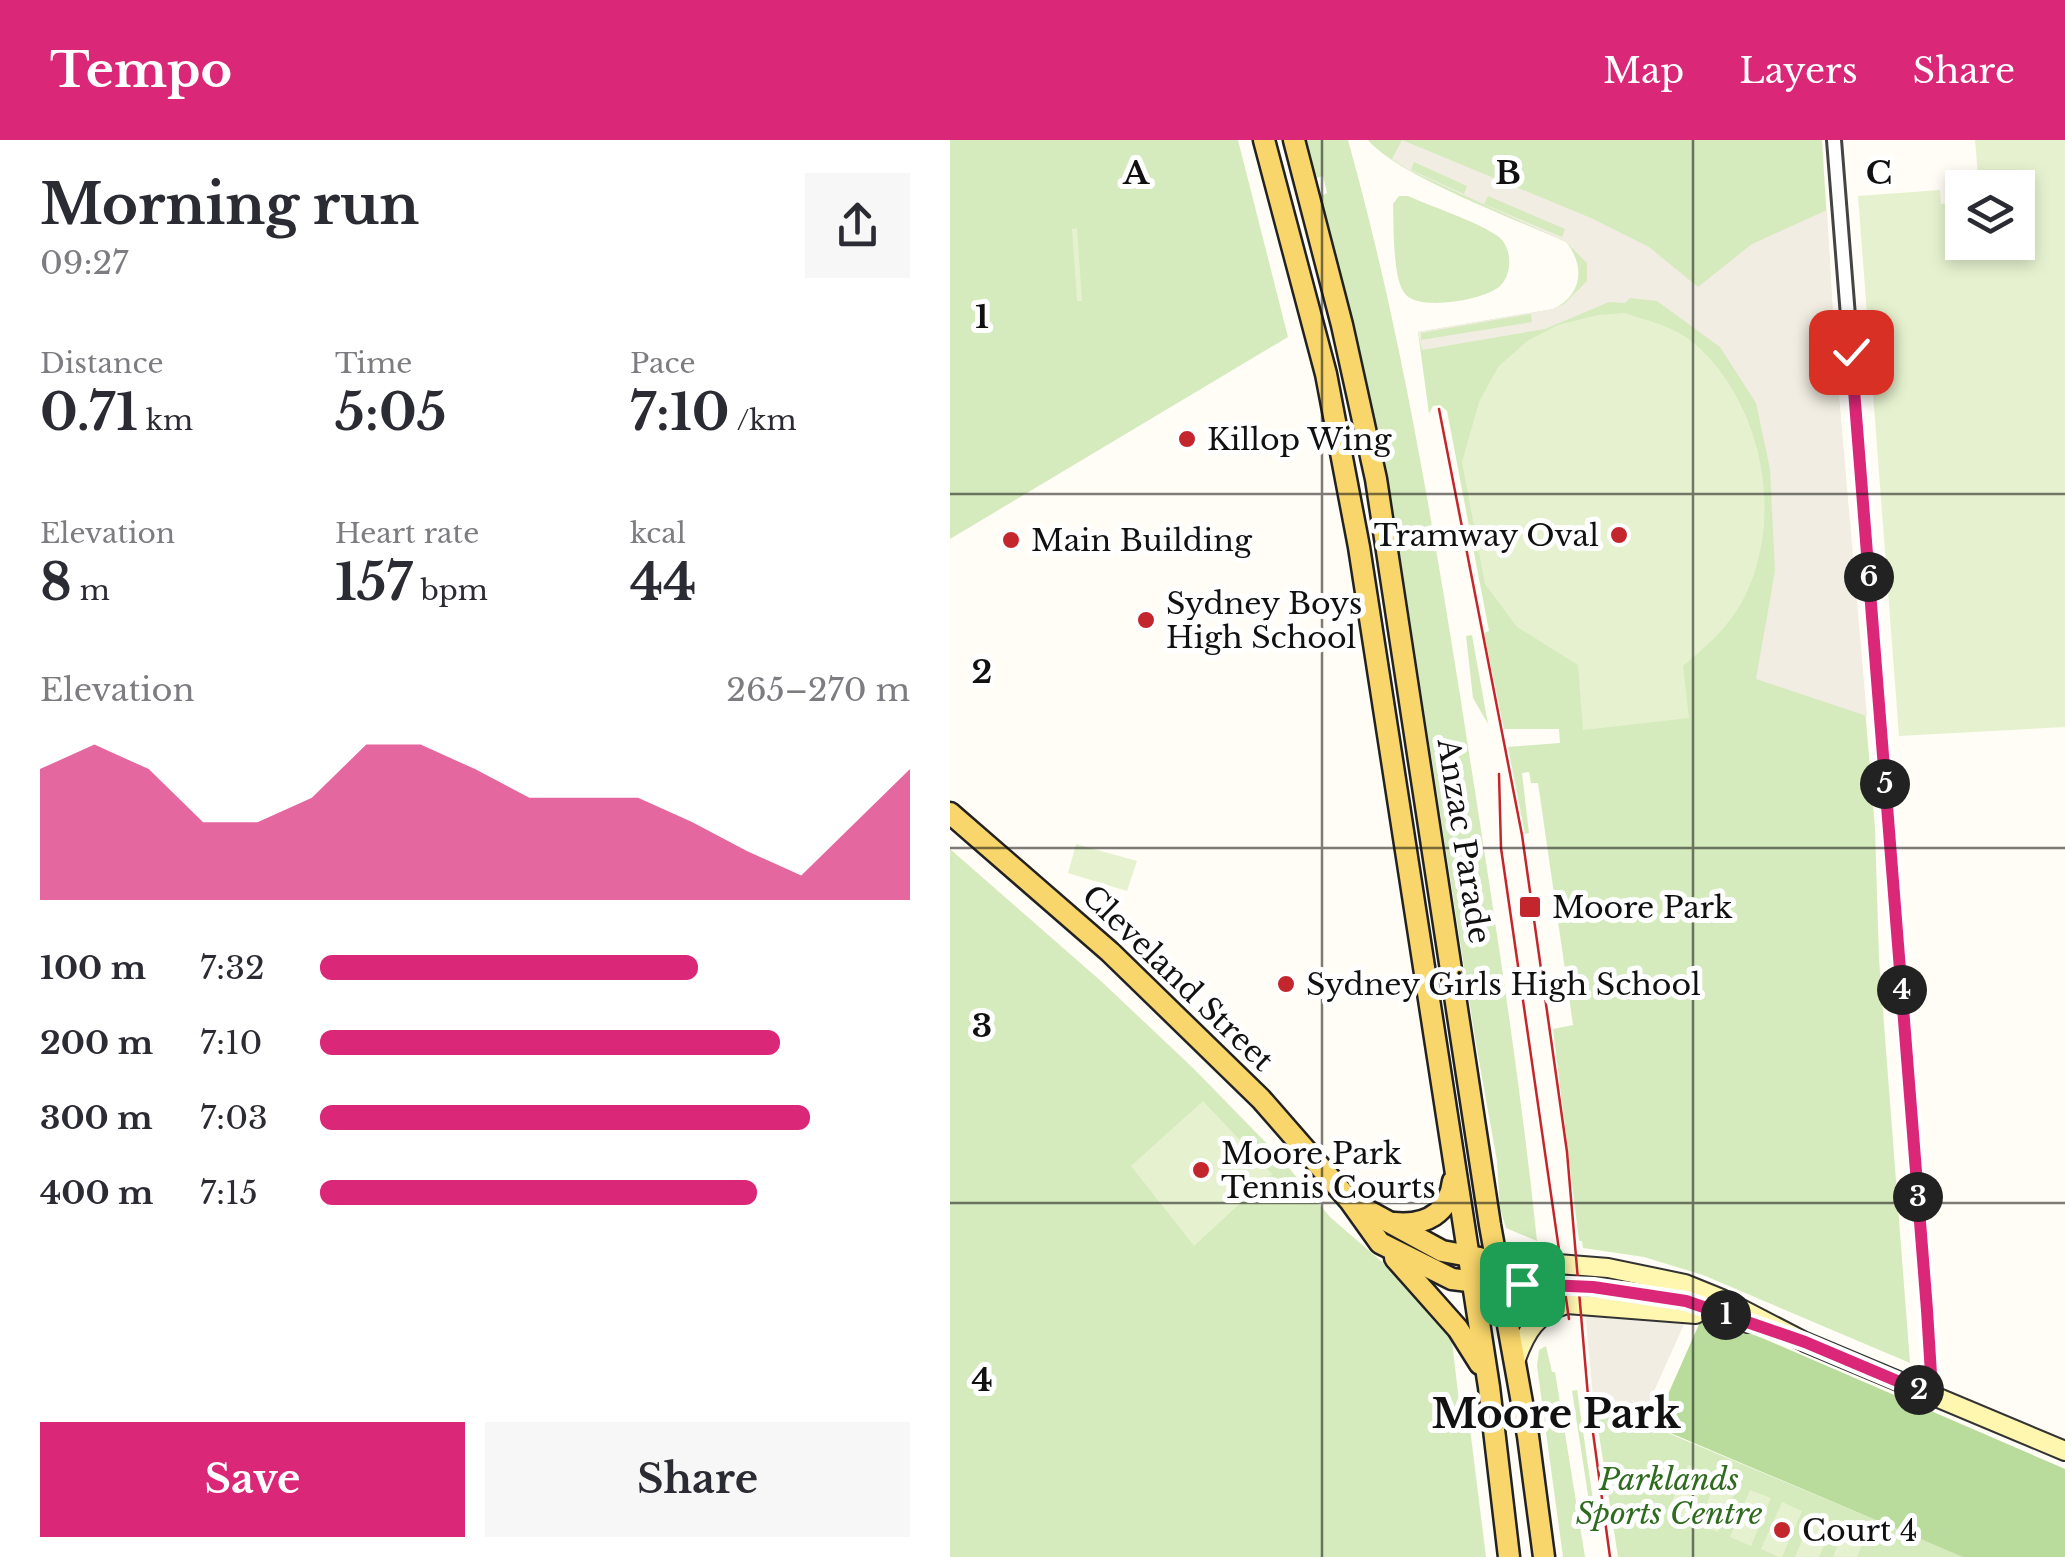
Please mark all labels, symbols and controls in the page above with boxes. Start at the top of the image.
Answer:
text: Tempo [50,40,232,100]
text: Map [1603,49,1684,92]
text: Layers [1739,49,1858,92]
text: Share [1913,49,2015,92]
text: A [1122,153,1150,193]
text: B [1495,153,1521,193]
text: C [1866,153,1892,193]
map controls [1945,170,2035,260]
button: layers [1945,170,2035,260]
text: Morning run [40,171,419,239]
button: share [805,173,910,278]
text: 09:27 [40,243,128,283]
text: 1 [975,297,989,337]
pin [1809,310,1894,395]
icon: check [1824,325,1879,380]
text: Distance [40,346,163,381]
text: Time [335,346,412,381]
text: Pace [630,346,695,381]
text: 0.71 [40,381,138,444]
text: 5:05 [335,381,446,444]
text: 7:10 [630,381,730,444]
text: km [138,403,193,438]
text: /km [730,403,797,438]
place label: Killop Wing [1207,421,1392,458]
marker: Killop Wing [1176,428,1198,450]
text: Elevation [40,516,175,551]
text: Heart rate [335,516,479,551]
text: kcal [630,516,686,551]
place label: Tramway Oval [1374,517,1599,554]
place label: Main Building [1031,522,1253,559]
marker: Tramway Oval [1608,524,1630,546]
marker: Main Building [1000,529,1022,551]
text: 8 [40,551,72,614]
text: 157 [335,551,412,614]
text: 44 [630,551,696,614]
pin: 6 [1844,552,1894,602]
text: 6 [1860,559,1878,594]
text: m [72,573,110,608]
text: bpm [412,573,488,608]
place label: Sydney Boys High School [1166,585,1362,656]
marker: Sydney Boys High School [1135,609,1157,631]
text: 2 [972,652,992,692]
text: Elevation [40,670,194,710]
text: 265–270 m [726,670,910,710]
street label: Anzac Parade [1429,735,1498,946]
pin: 5 [1860,759,1910,809]
text: 5 [1877,766,1893,801]
street label: Cleveland Street [1075,877,1282,1079]
place label: Moore Park [1552,889,1733,926]
marker: Moore Park [1517,894,1543,920]
text: 100 m [40,948,146,988]
text: 7:32 [200,948,265,988]
pin: 4 [1877,965,1927,1015]
place label: Sydney Girls High School [1306,966,1701,1003]
text: 4 [1893,972,1911,1007]
marker: Sydney Girls High School [1275,973,1297,995]
text: 3 [972,1006,992,1046]
text: 200 m [40,1023,153,1063]
text: 7:10 [200,1023,262,1063]
text: 300 m [40,1098,153,1138]
text: 7:03 [200,1098,268,1138]
place label: Moore Park Tennis Courts [1221,1135,1436,1206]
marker: Moore Park Tennis Courts [1190,1159,1212,1181]
pin: 3 [1893,1172,1943,1222]
text: 400 m [40,1173,153,1213]
text: 7:15 [200,1173,258,1213]
text: 3 [1909,1179,1927,1214]
pin [1480,1242,1565,1327]
icon: arrive [1495,1257,1550,1312]
pin: 1 [1701,1290,1751,1340]
text: 1 [1720,1297,1732,1332]
text: 4 [971,1360,993,1400]
pin: 2 [1894,1365,1944,1415]
text: 2 [1910,1372,1928,1407]
district label: Moore Park [1431,1389,1681,1439]
button: Save [40,1422,465,1537]
button: Share [485,1422,910,1537]
park label: Parklands Sports Centre [1576,1461,1763,1532]
place label: Court 4 [1802,1512,1918,1549]
marker: Court 4 [1771,1519,1793,1541]

